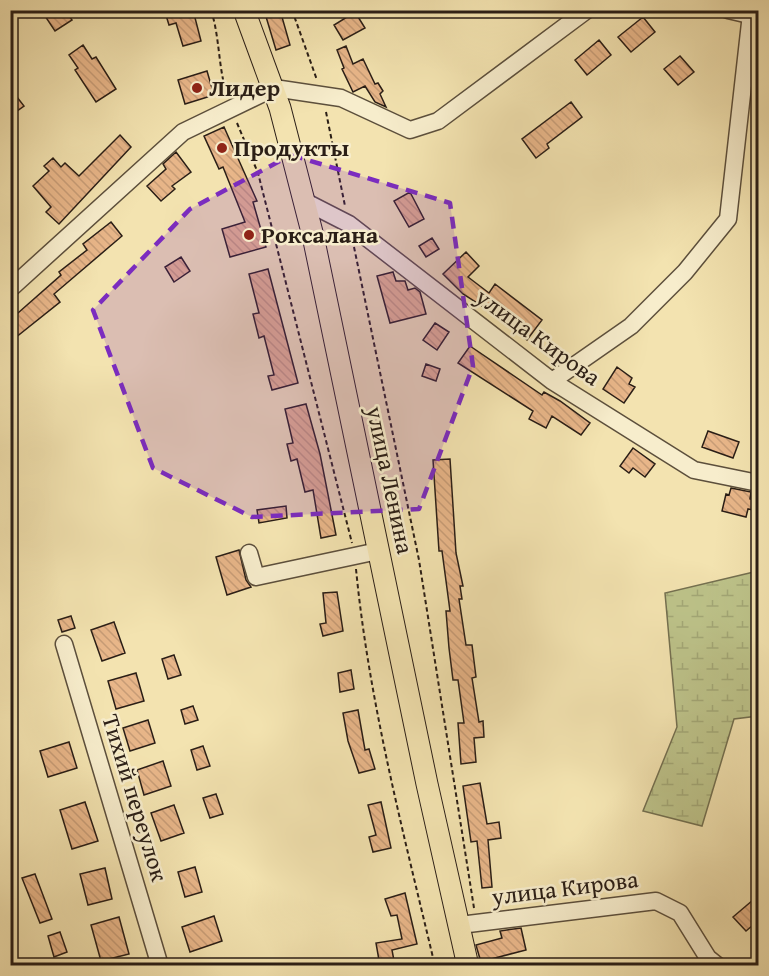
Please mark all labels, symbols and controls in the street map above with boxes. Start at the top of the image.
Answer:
place label: Лидер [209,70,280,105]
marker: Лидер [190,81,204,95]
place label: Продукты [234,130,350,165]
marker: Продукты [215,141,229,155]
place label: Роксалана [261,217,379,252]
marker: Роксалана [242,228,256,242]
street label: улица Кирова [468,279,609,394]
street label: улица Ленина [358,402,423,558]
street label: Тихий переулок [93,710,178,886]
street label: улица Кирова [489,861,641,914]

